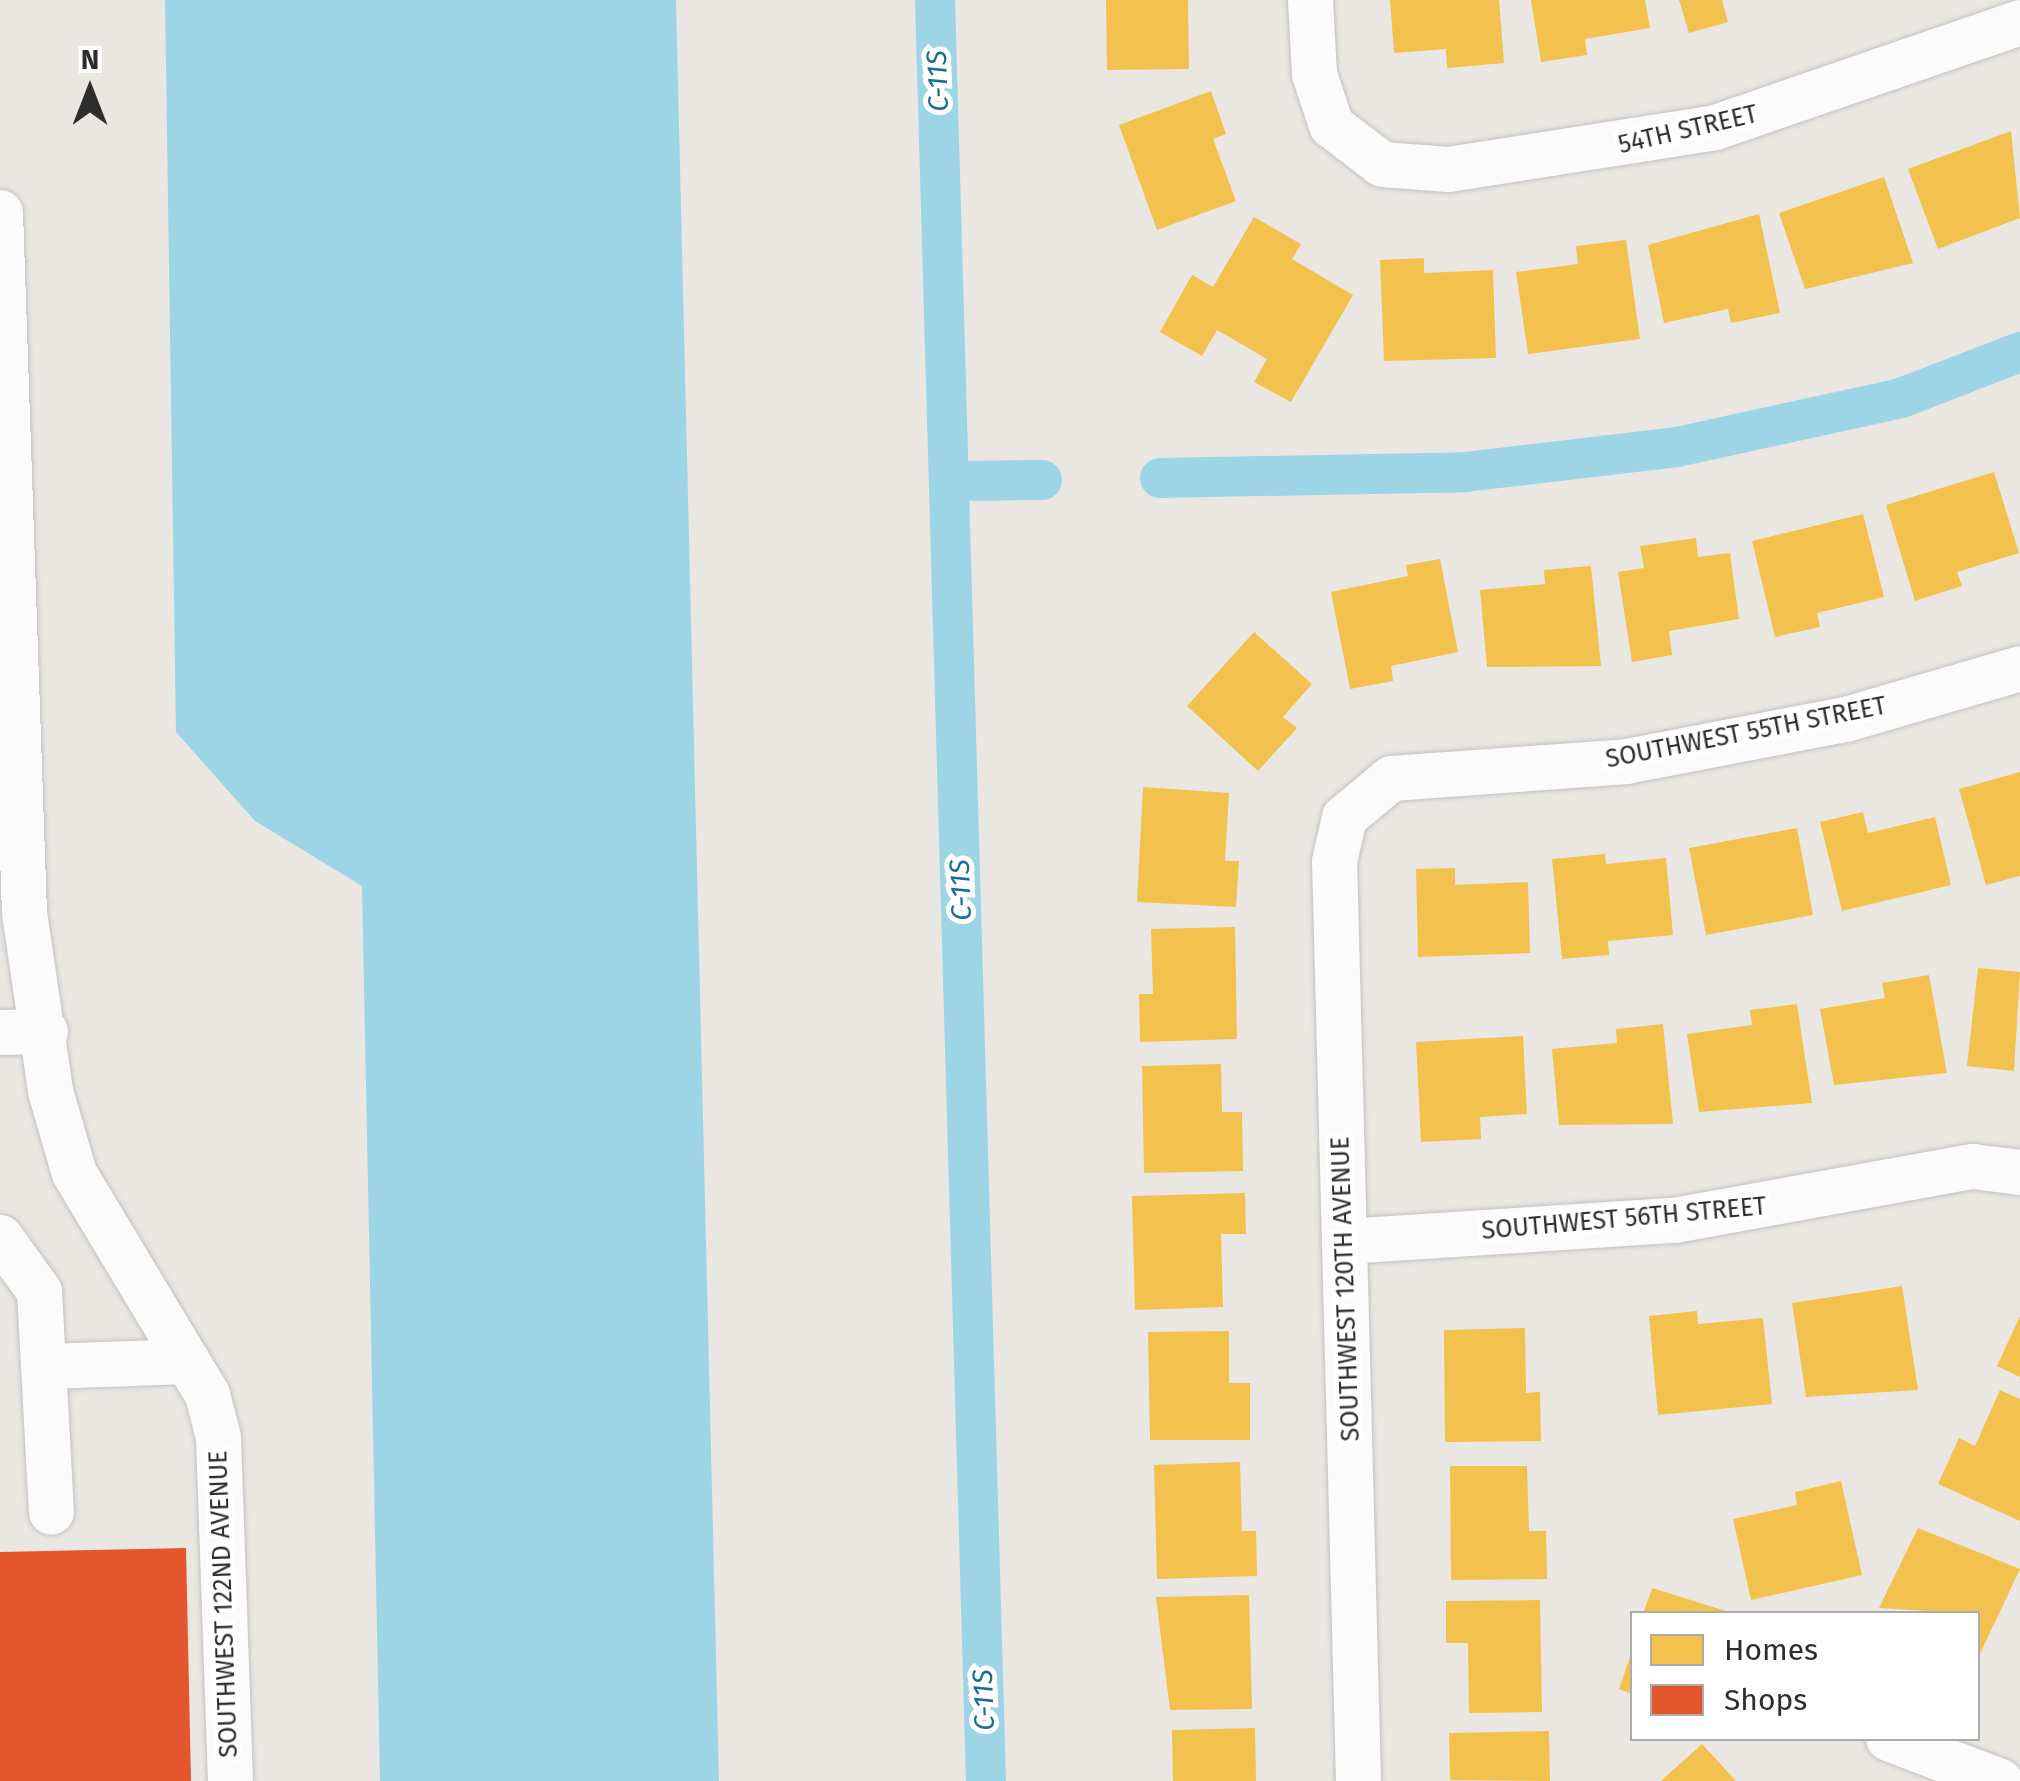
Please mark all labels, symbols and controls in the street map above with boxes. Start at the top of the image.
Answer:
north arrow [40,40,140,140]
text: N [81,43,99,76]
water label: C-11S [920,50,956,112]
street label: 54TH STREET [1615,99,1761,161]
street label: SOUTHWEST 55TH STREET [1603,691,1889,775]
water label: C-11S [943,859,979,921]
street label: SOUTHWEST 120TH AVENUE [1326,1136,1366,1442]
street label: SOUTHWEST 56TH STREET [1480,1192,1768,1246]
street label: SOUTHWEST 122ND AVENUE [204,1450,244,1758]
legend [1630,1611,1980,1741]
text: Homes [1724,1632,1818,1668]
water label: C-11S [966,1669,1002,1731]
text: Shops [1724,1682,1807,1718]

